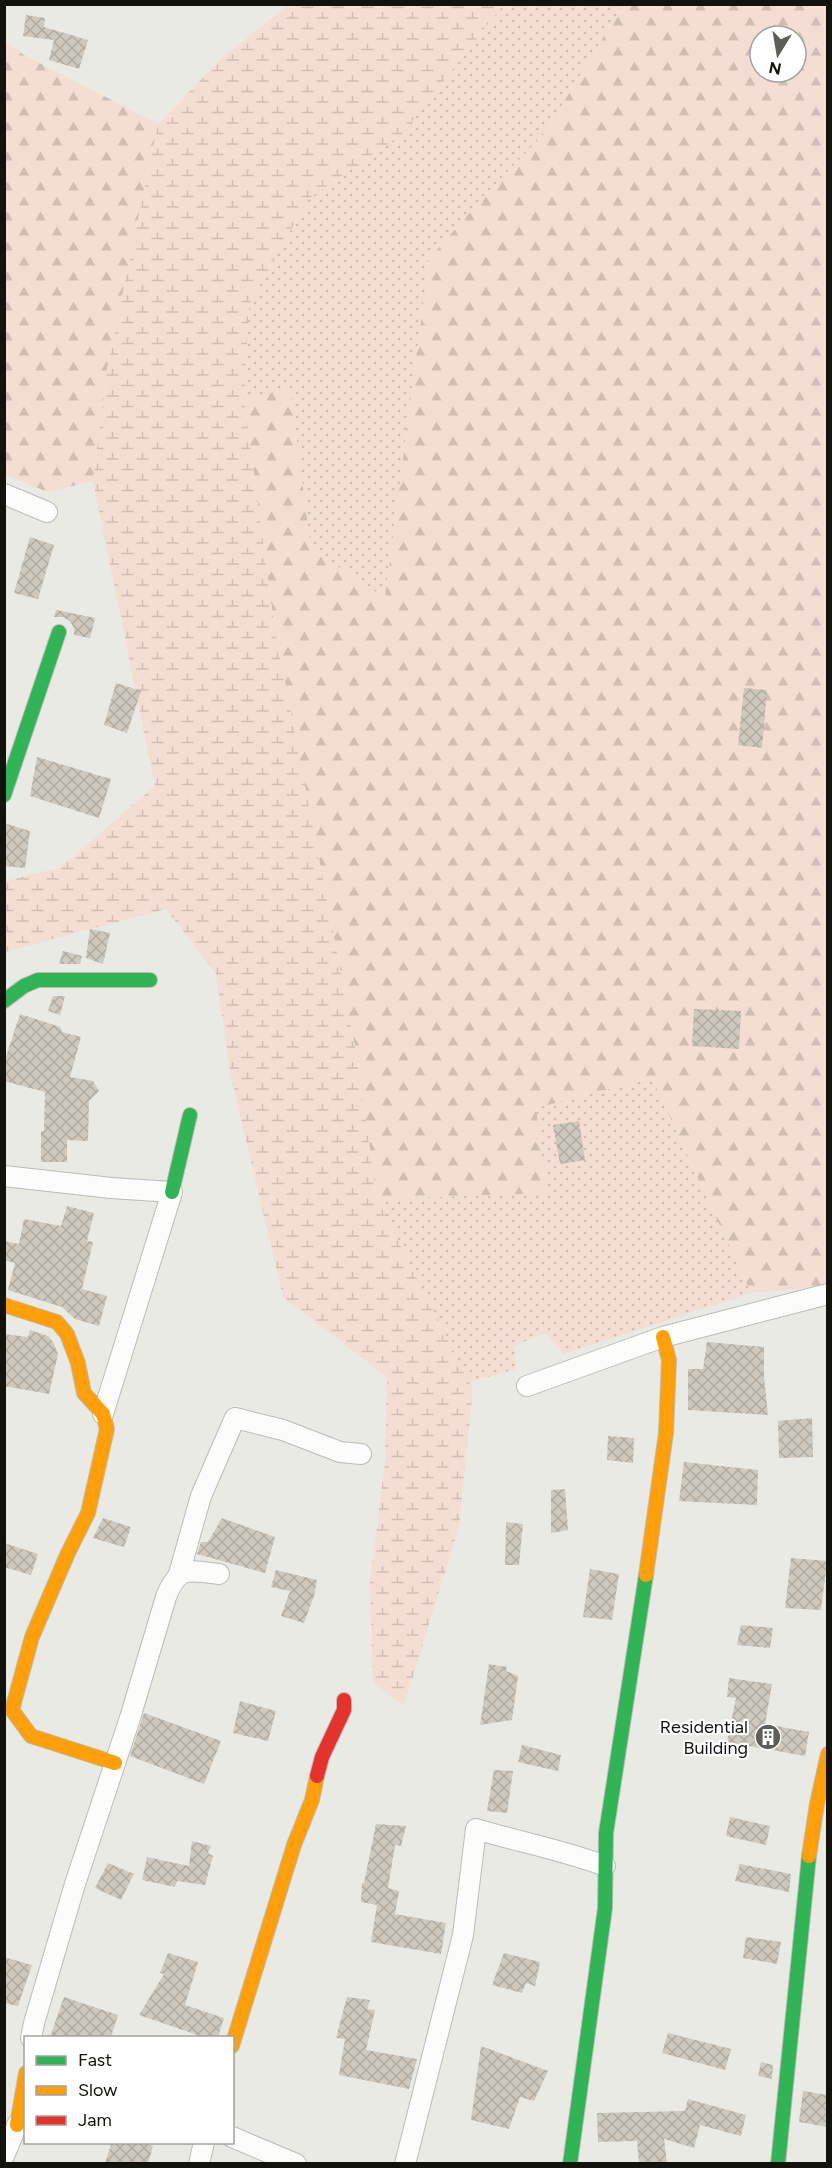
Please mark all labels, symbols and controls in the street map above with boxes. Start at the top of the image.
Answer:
north arrow [748,24,808,84]
text: N [767,58,783,79]
place label: Residential Building [660,1716,748,1759]
building icon: Residential Building [753,1722,783,1752]
legend [24,2036,234,2144]
text: Fast [78,2049,112,2071]
text: Slow [78,2079,117,2101]
text: Jam [78,2109,112,2131]

